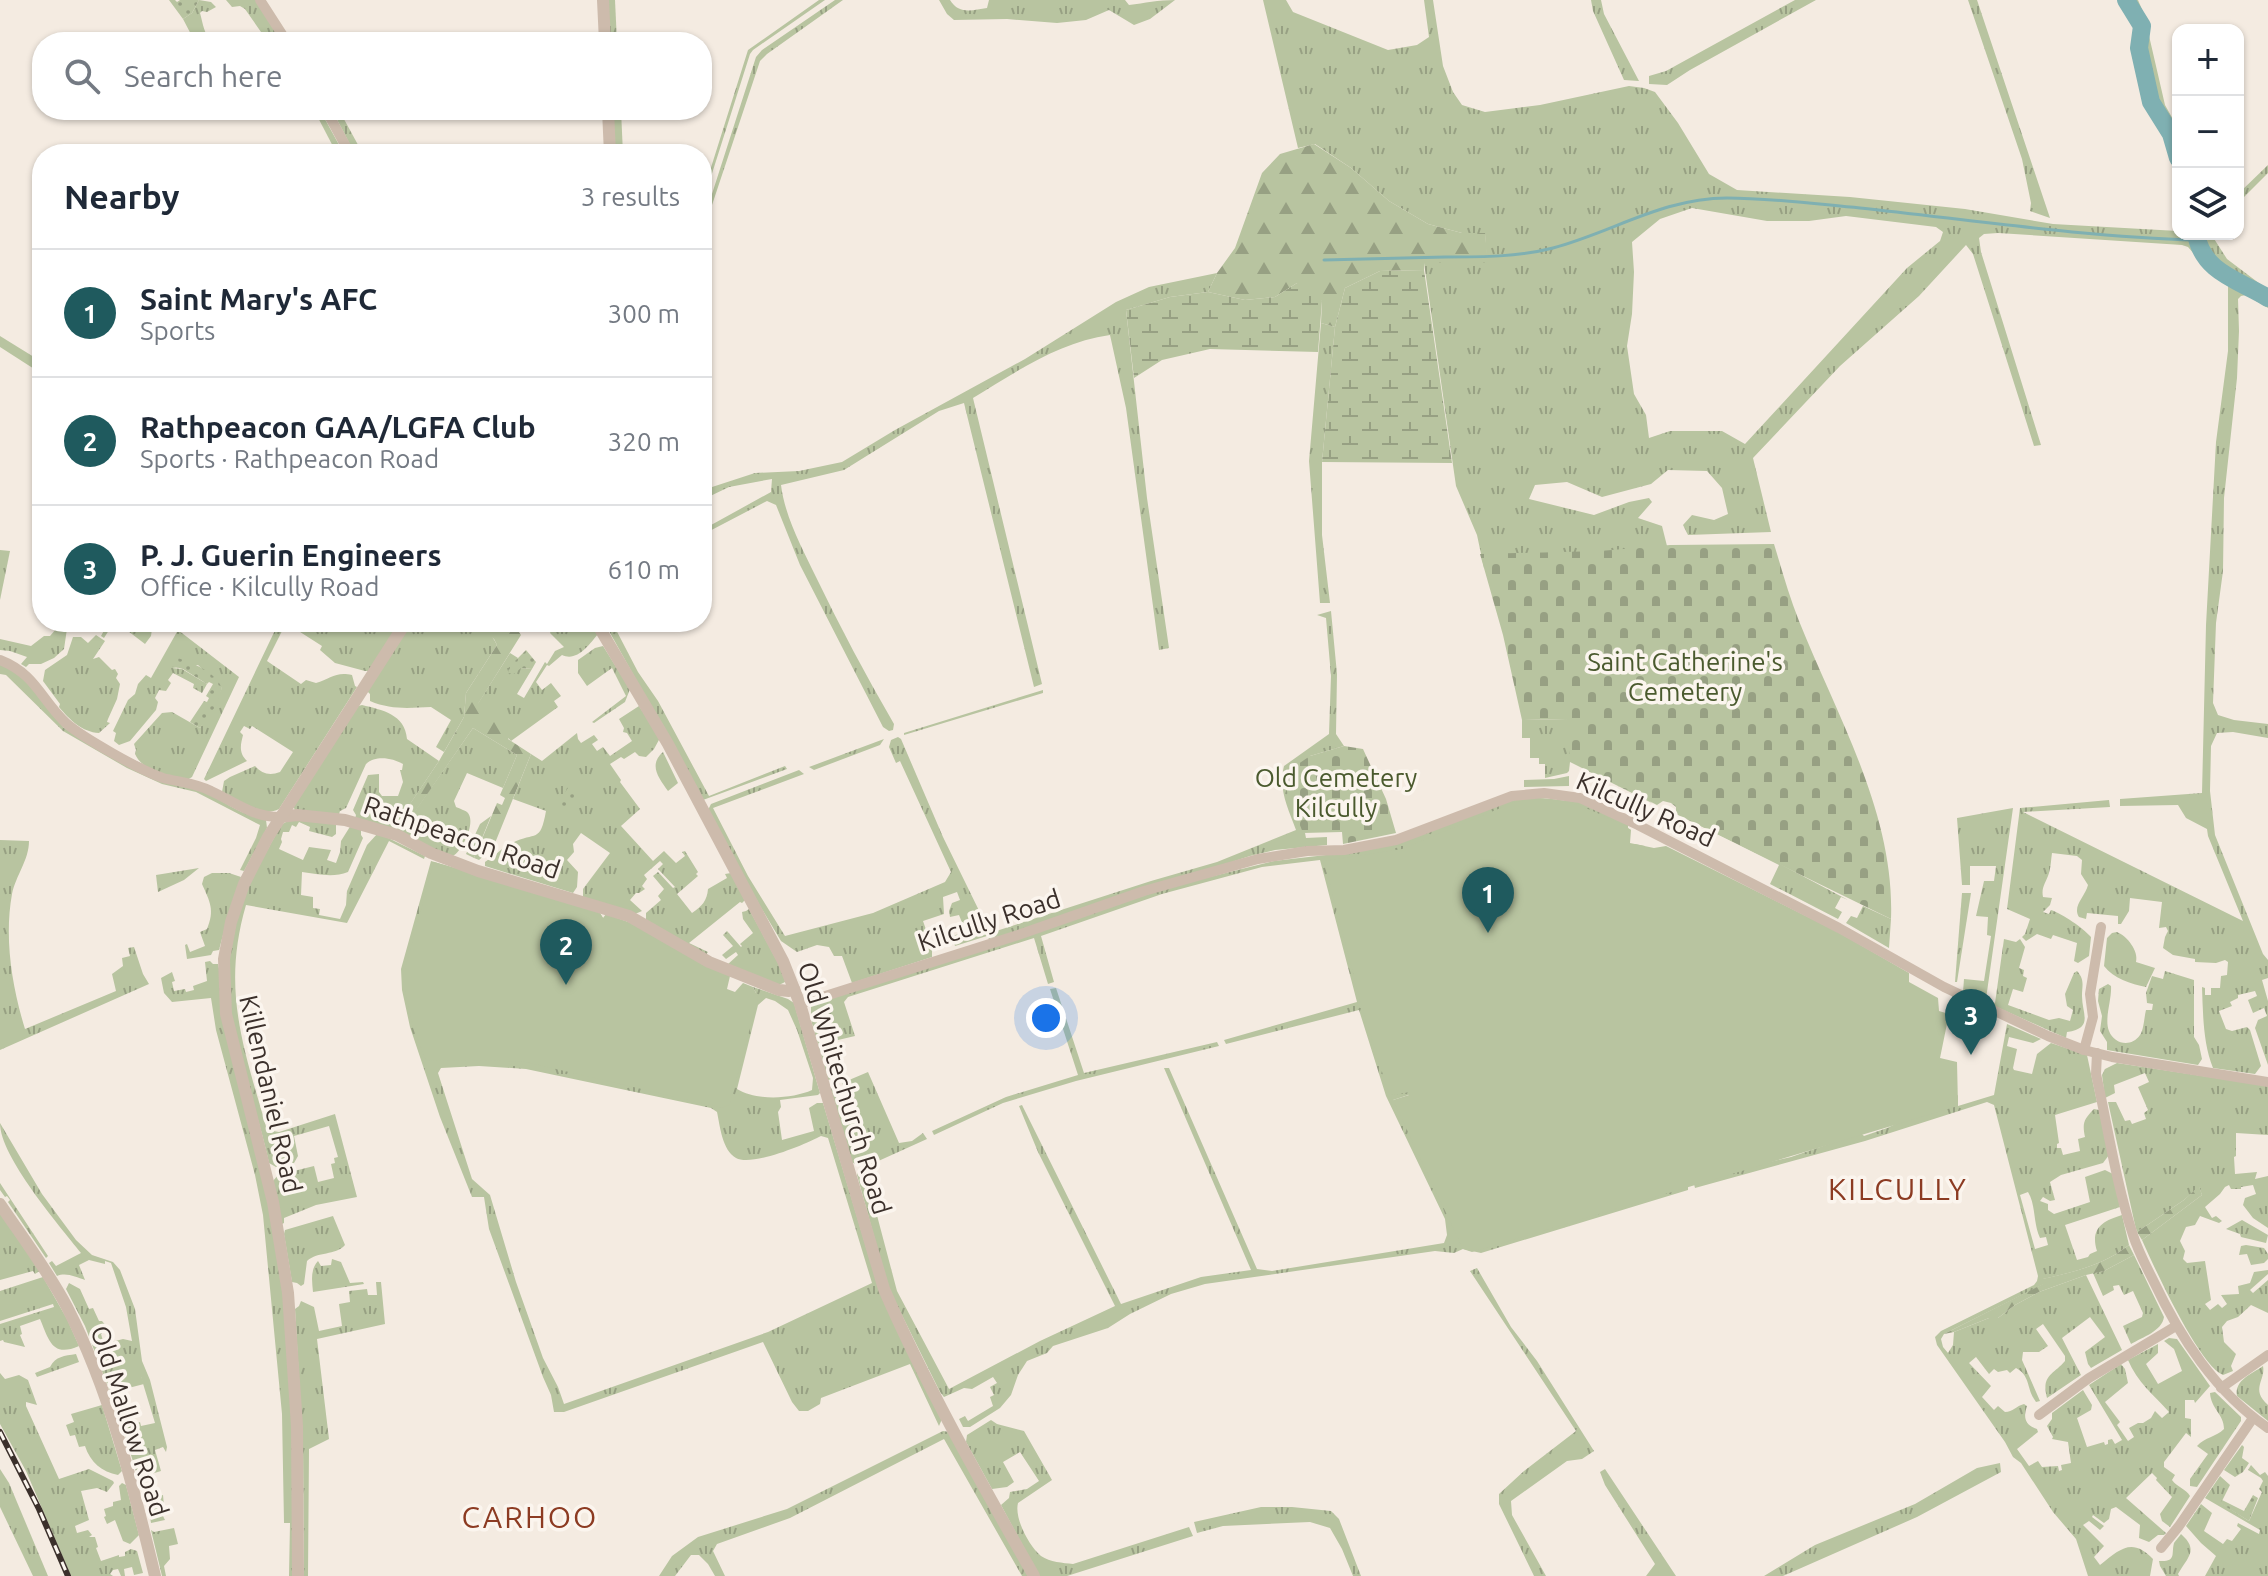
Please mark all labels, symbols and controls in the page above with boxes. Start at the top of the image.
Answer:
map controls [2172,24,2244,240]
button: + [2172,24,2244,96]
search box [32,32,712,120]
icon: search [60,54,104,98]
text: Search here [124,59,283,93]
button: − [2172,96,2244,168]
button: layers [2172,168,2244,240]
text: Nearby [64,177,179,215]
text: 3 results [581,182,680,211]
text: Saint Mary's AFC [140,282,377,316]
text: 1 [83,299,97,328]
text: 300 m [608,299,680,328]
text: Sports [140,316,215,345]
text: Rathpeacon GAA/LGFA Club [140,410,536,444]
text: 2 [83,427,97,456]
text: 320 m [608,427,680,456]
text: Sports · Rathpeacon Road [140,444,439,473]
text: P. J. Guerin Engineers [140,538,442,572]
text: 3 [83,555,97,584]
text: 610 m [608,555,680,584]
text: Office · Kilcully Road [140,572,379,601]
park label: Saint Catherine's Cemetery [1587,647,1783,706]
park label: Old Cemetery Kilcully [1255,763,1417,822]
street label: Kilcully Road [1572,766,1720,852]
street label: Rathpeacon Road [360,790,564,884]
pin: 1 [1462,867,1514,933]
street label: Kilcully Road [914,883,1064,957]
pin: 2 [540,919,592,985]
street label: Old Whitechurch Road [793,958,897,1218]
pin: 3 [1945,989,1997,1055]
street label: Killendaniel Road [234,992,308,1196]
your location [1026,998,1066,1038]
district label: KILCULLY [1828,1172,1968,1206]
street label: Old Mallow Road [85,1322,175,1520]
district label: CARHOO [462,1500,598,1534]

